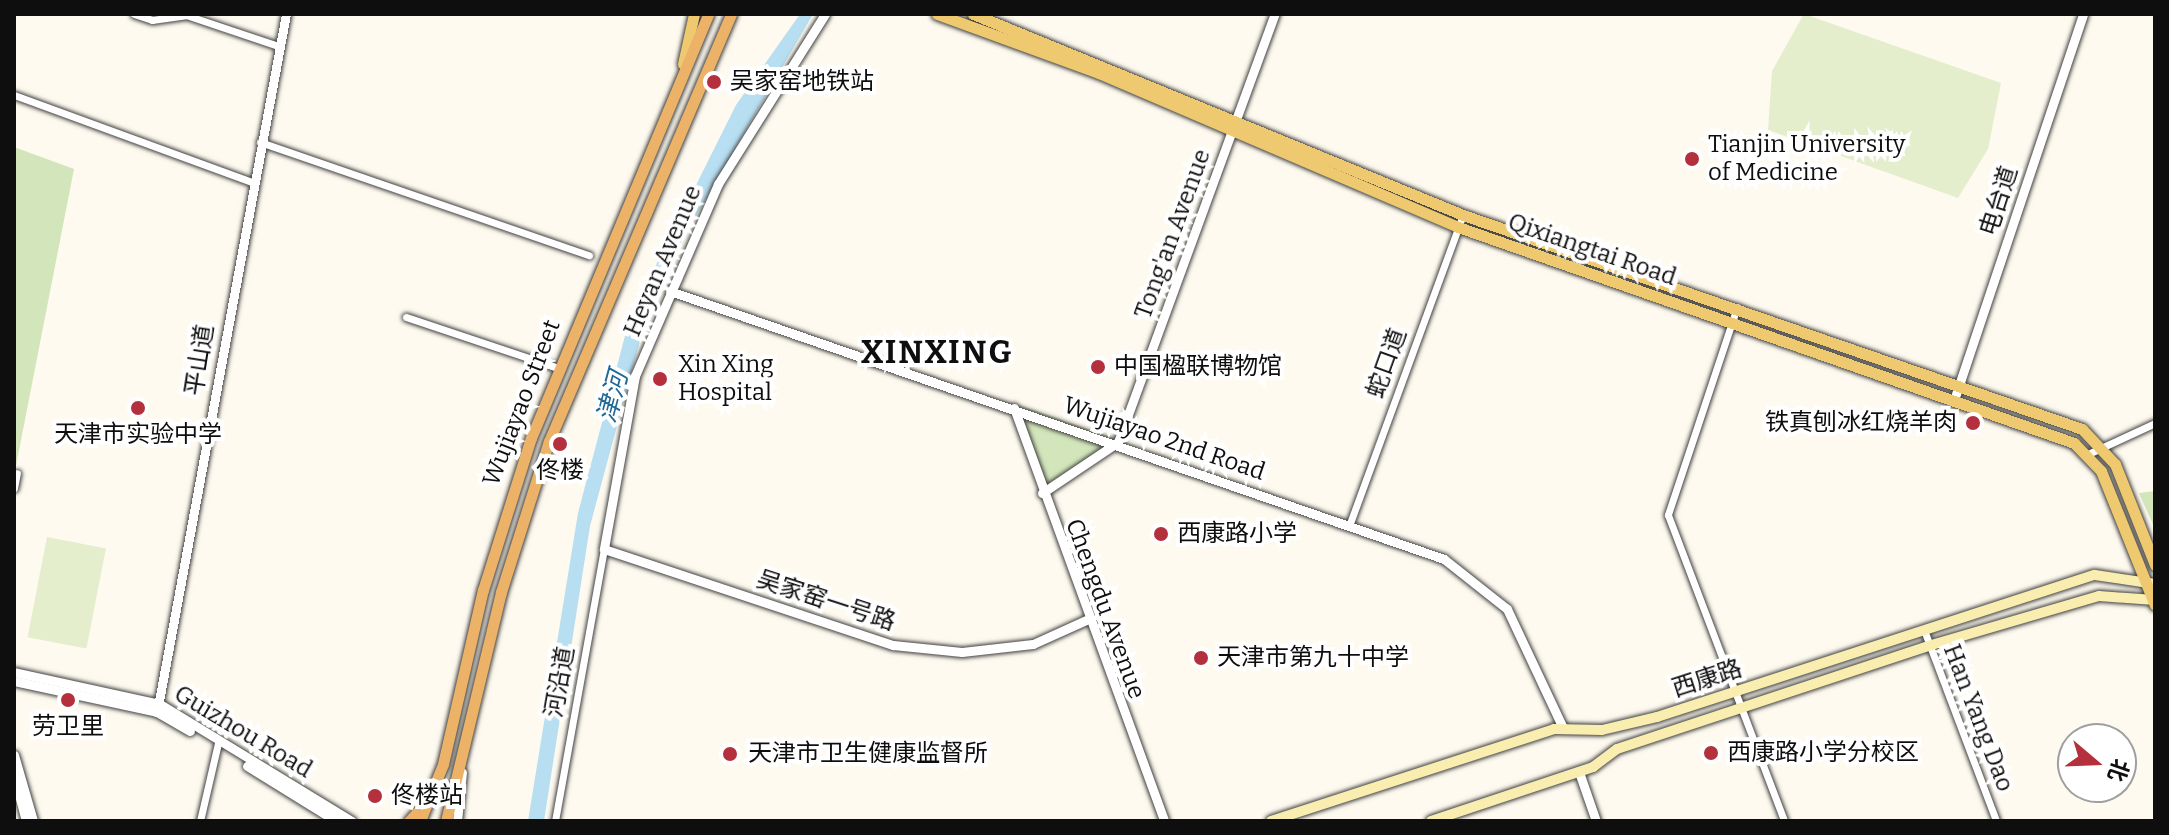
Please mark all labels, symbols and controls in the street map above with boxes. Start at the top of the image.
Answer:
place label: 吴家窑地铁站 [730,68,874,96]
marker: 吴家窑地铁站 [705,73,723,91]
place label: Tianjin University of Medicine [1708,131,1906,187]
street label: Tong'an Avenue [1129,145,1217,323]
marker: Tianjin University of Medicine [1683,150,1701,168]
street label: 电台道 [1974,162,2024,240]
street label: Heyan Avenue [618,181,708,341]
street label: Qixiangtai Road [1504,208,1680,292]
street label: Wujiayao Street [477,316,567,490]
street label: 平山道 [180,322,220,398]
street label: 蛇口道 [1361,324,1413,402]
district label: XINXING [861,333,1013,371]
place label: Xin Xing Hospital [678,351,774,407]
place label: 中国楹联博物馆 [1114,353,1282,381]
marker: 中国楹联博物馆 [1089,358,1107,376]
water label: 津河 [591,368,635,426]
marker: Xin Xing Hospital [649,368,671,390]
street label: Wujiayao 2nd Road [1059,391,1269,487]
marker: 天津市实验中学 [129,399,147,417]
place label: 铁真刨冰红烧羊肉 [1765,409,1957,437]
marker: 铁真刨冰红烧羊肉 [1964,414,1982,432]
place label: 天津市实验中学 [54,421,222,449]
marker: 佟楼 [551,435,569,453]
place label: 佟楼 [536,457,584,485]
street label: Chengdu Avenue [1059,515,1151,703]
place label: 西康路小学 [1177,520,1297,548]
marker: 西康路小学 [1152,525,1170,543]
street label: 吴家窑一号路 [753,565,899,637]
street label: Han Yang Dao [1937,640,2019,796]
street label: 河沿道 [540,644,580,720]
place label: 天津市第九十中学 [1217,644,1409,672]
marker: 天津市第九十中学 [1192,649,1210,667]
street label: 西康路 [1668,654,1746,704]
street label: Guizhou Road [169,680,317,784]
marker: 劳卫里 [59,691,77,709]
place label: 劳卫里 [32,713,104,741]
north arrow [2057,723,2137,803]
place label: 西康路小学分校区 [1727,739,1919,767]
place label: 天津市卫生健康监督所 [748,740,988,768]
marker: 天津市卫生健康监督所 [719,743,741,765]
marker: 西康路小学分校区 [1702,744,1720,762]
text: 北 [2102,756,2135,785]
place label: 佟楼站 [391,782,463,810]
marker: 佟楼站 [366,787,384,805]

